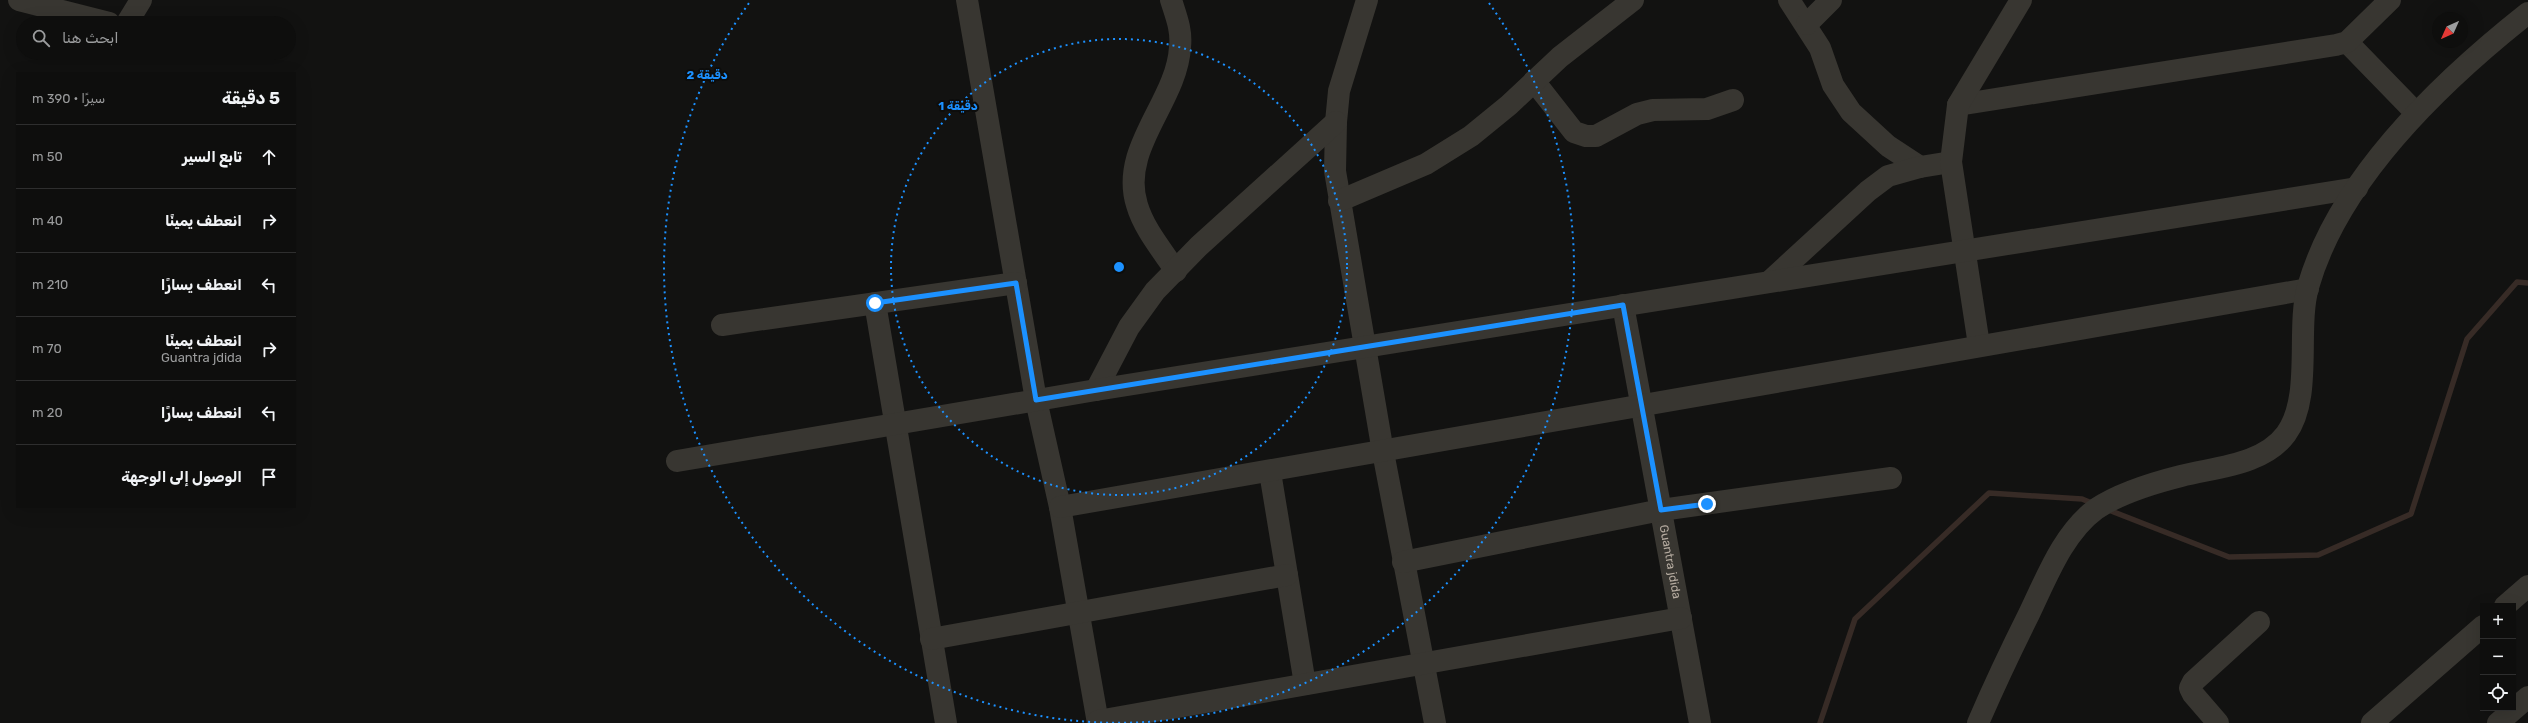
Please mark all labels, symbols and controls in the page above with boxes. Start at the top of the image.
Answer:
north arrow [2432,12,2468,48]
search box [16,16,296,60]
icon: search [30,27,52,49]
text: ابحث هنا [62,29,119,47]
text: 2 دقيقة [686,68,728,82]
text: 5 دقيقة [222,88,280,108]
text: سيرًا · 390 m [32,91,105,106]
text: 1 دقيقة [938,99,978,113]
icon: ahead [258,146,280,168]
text: تابع السير [182,148,242,166]
text: 50 m [32,149,63,164]
icon: right [258,210,280,232]
text: انعطف يمينًا [165,212,242,230]
text: 40 m [32,213,63,228]
centre of rings [1112,260,1126,274]
icon: left [258,274,280,296]
text: انعطف يسارًا [161,276,242,294]
text: 210 m [32,277,68,292]
route start [866,294,884,312]
text: انعطف يمينًا [165,332,242,350]
icon: right [258,338,280,360]
text: 70 m [32,341,62,356]
text: Guantra jdida [161,350,242,365]
icon: left [258,402,280,424]
text: انعطف يسارًا [161,404,242,422]
text: 20 m [32,405,63,420]
icon: arrive [258,466,280,488]
text: الوصول إلى الوجهة [121,468,242,486]
route end [1698,495,1716,513]
street label: Guantra jdida [1657,524,1684,600]
map controls [2480,603,2516,711]
button: + [2480,603,2516,639]
button: − [2480,639,2516,675]
button: locate [2480,675,2516,711]

